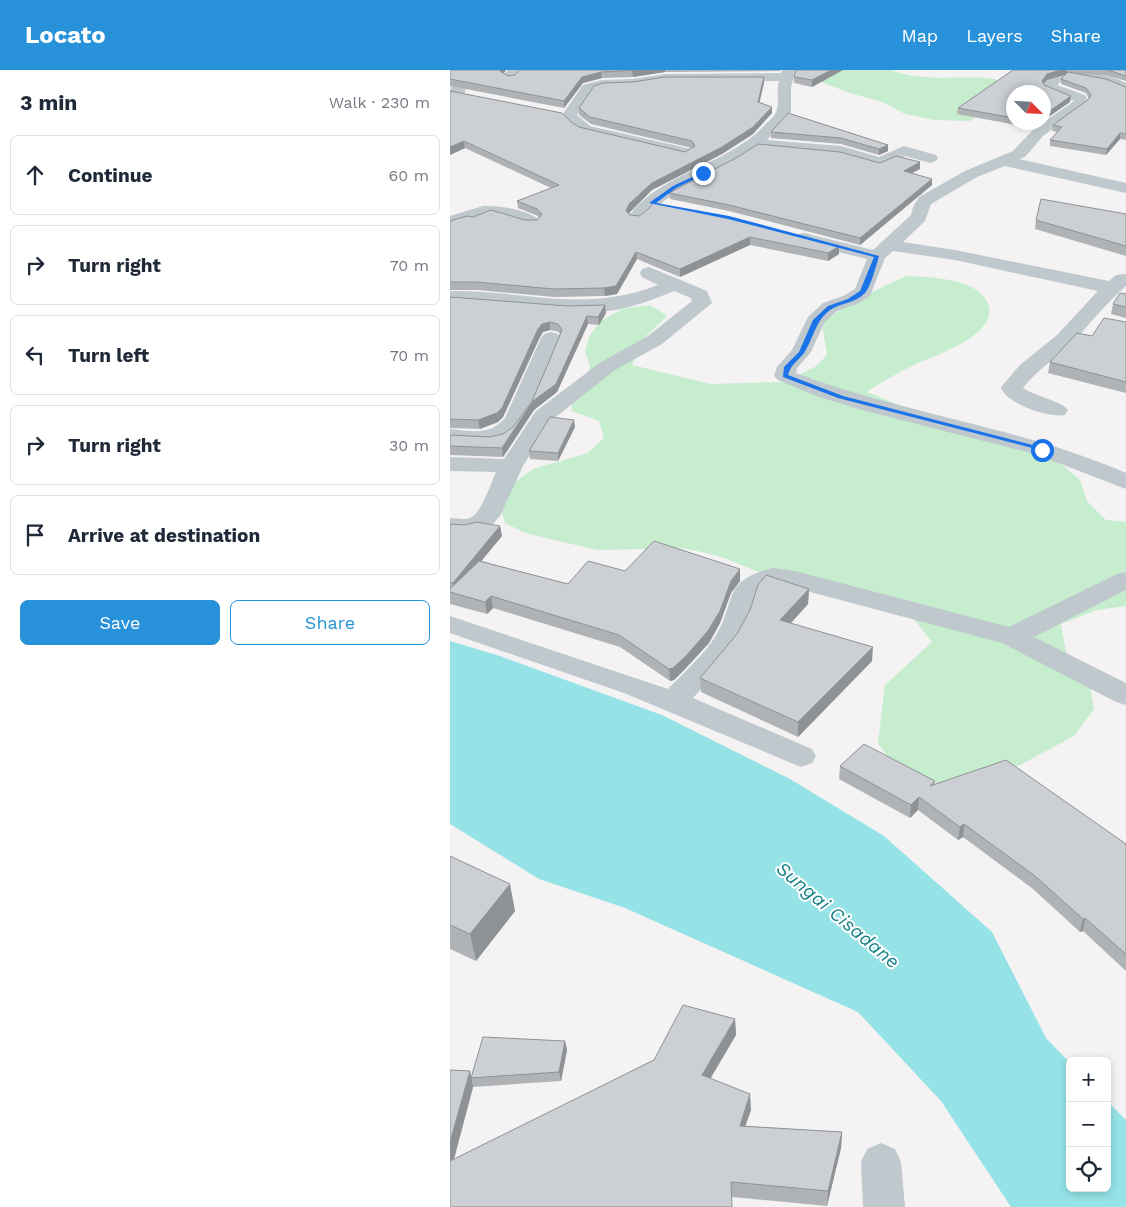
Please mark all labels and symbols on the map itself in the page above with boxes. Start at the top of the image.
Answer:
north arrow [1006,85,1051,130]
route end [692,162,715,185]
route start [1031,439,1054,462]
water label: Sungai Cisadane [772,857,904,973]

